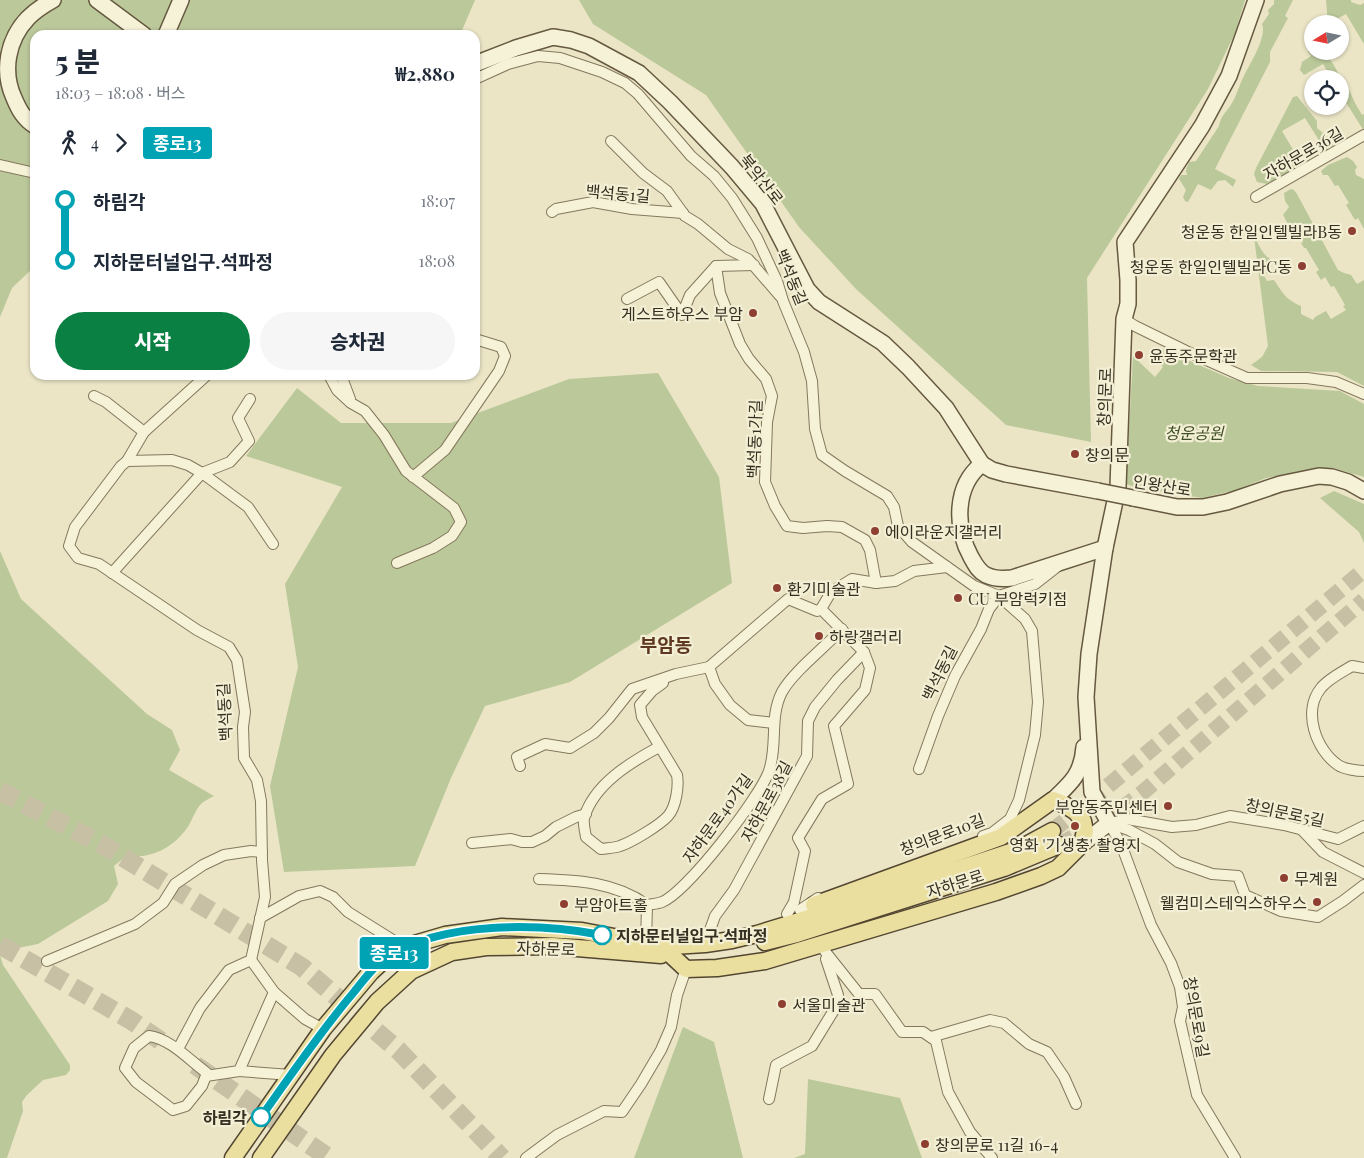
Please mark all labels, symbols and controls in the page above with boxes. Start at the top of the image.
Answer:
north arrow [1304,15,1349,60]
map controls [1304,15,1349,115]
text: 5 분 [55,42,100,79]
text: ₩2,880 [395,60,455,86]
button: locate [1304,70,1349,115]
text: 18:03 – 18:08 · 버스 [55,82,185,103]
street label: 자하문로36길 [1259,122,1347,184]
icon: walk [55,129,83,157]
icon: forward [107,129,135,157]
text: 종로13 [153,131,202,155]
text: 4 [91,132,99,153]
street label: 북악산로 [736,149,789,209]
street label: 백석동1길 [585,180,651,206]
text: 하림각 [93,188,145,214]
text: 18:07 [420,190,455,211]
place label: 청운동 한일인텔빌라B동 [1181,221,1342,242]
marker: 청운동 한일인텔빌라B동 [1346,225,1358,237]
street label: 백석동길 [771,246,813,308]
text: 지하문터널입구.석파정 [93,248,273,274]
text: 18:08 [419,250,455,271]
place label: 청운동 한일인텔빌라C동 [1130,256,1292,277]
marker: 청운동 한일인텔빌라C동 [1296,260,1308,272]
place label: 게스트하우스 부암 [621,303,743,324]
marker: 게스트하우스 부암 [747,307,759,319]
button: 시작 [55,312,250,370]
button: 승차권 [260,312,455,370]
place label: 윤동주문학관 [1149,345,1238,366]
marker: 윤동주문학관 [1133,349,1145,361]
street label: 창의문로 [1092,367,1116,427]
street label: 백석동1가길 [742,399,766,479]
park label: 청운공원 [1165,422,1225,443]
place label: 창의문 [1085,444,1129,465]
marker: 창의문 [1069,448,1081,460]
street label: 인왕산로 [1131,470,1193,500]
place label: 에이라운지갤러리 [885,521,1003,542]
marker: 에이라운지갤러리 [869,525,881,537]
place label: 환기미술관 [787,578,861,599]
marker: 환기미술관 [771,582,783,594]
place label: CU 부암럭키점 [968,588,1068,609]
marker: CU 부암럭키점 [952,592,964,604]
place label: 하랑갤러리 [829,626,903,647]
marker: 하랑갤러리 [813,630,825,642]
district label: 부암동 [640,631,692,657]
street label: 백석동길 [917,642,961,704]
street label: 백석동길 [212,682,236,742]
street label: 자하문로38길 [736,757,796,845]
street label: 자하문로40가길 [677,769,757,867]
street label: 창의문로5길 [1244,793,1326,831]
place label: 부암동주민센터 [1055,796,1158,817]
marker: 부암동주민센터 [1162,800,1174,812]
street label: 창의문로10길 [897,808,987,860]
marker: 영화 '기생충' 촬영지 [1069,820,1081,832]
place label: 영화 '기생충' 촬영지 [1009,834,1141,855]
street label: 자하문로 [924,864,987,902]
place label: 무계원 [1294,868,1338,889]
marker: 무계원 [1278,872,1290,884]
place label: 웰컴미스테익스하우스 [1160,892,1307,913]
place label: 부암아트홀 [574,894,648,915]
marker: 웰컴미스테익스하우스 [1311,896,1323,908]
marker: 부암아트홀 [558,898,570,910]
marker: 지하문터널입구.석파정 [592,925,612,945]
place label: 지하문터널입구.석파정 [616,925,768,946]
street label: 자하문로 [516,936,576,960]
line badge: 종로13 [359,937,429,969]
text: 종로13 [370,941,418,965]
street label: 창의문로9길 [1180,975,1214,1059]
place label: 서울미술관 [792,994,866,1015]
marker: 서울미술관 [776,998,788,1010]
place label: 하림각 [203,1107,247,1128]
marker: 하림각 [251,1107,271,1127]
place label: 창의문로 11길 16-4 [935,1134,1059,1155]
marker: 창의문로 11길 16-4 [919,1138,931,1150]

